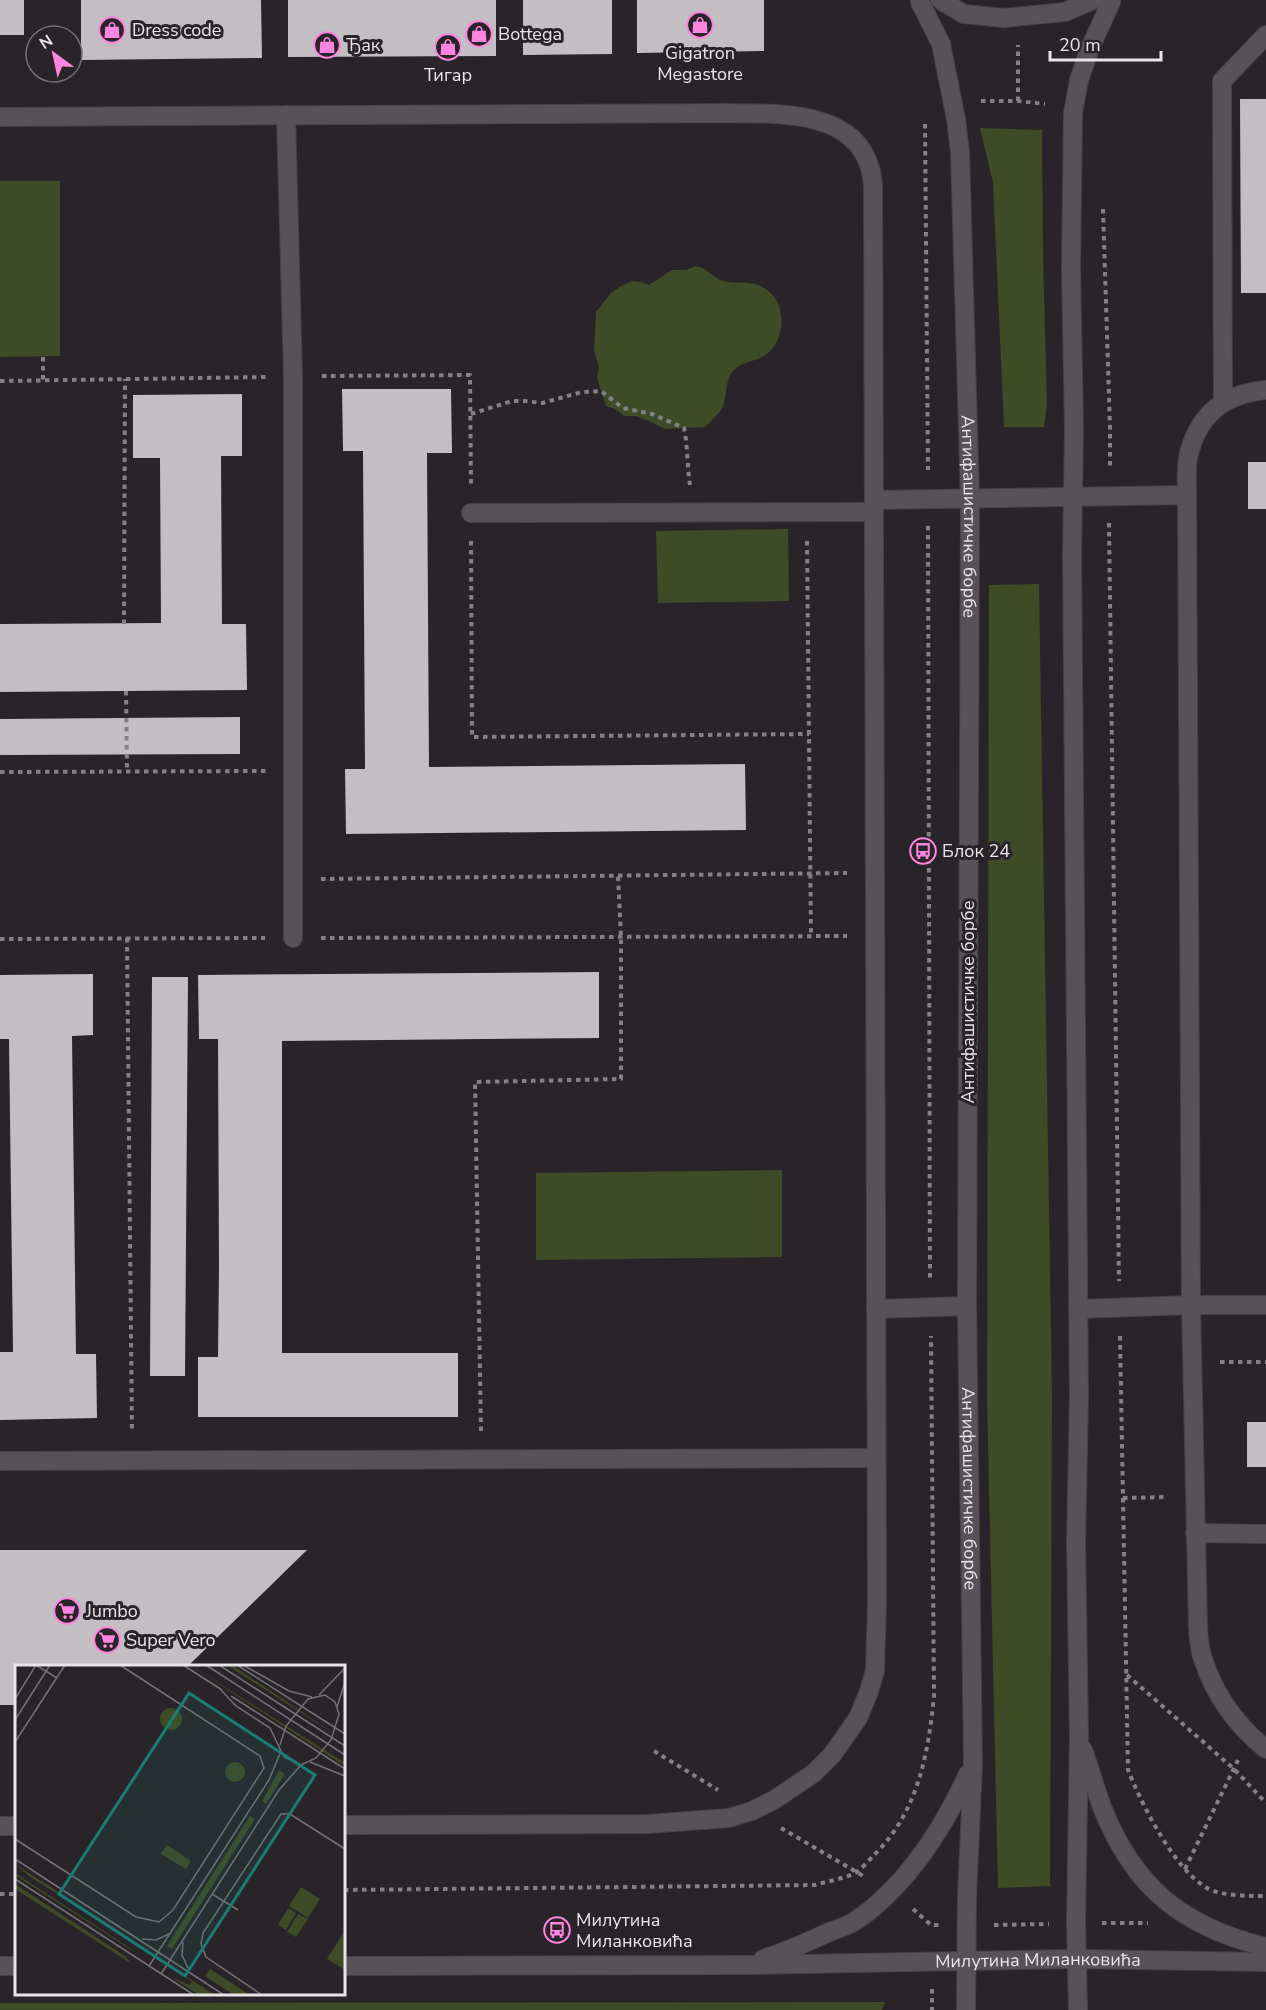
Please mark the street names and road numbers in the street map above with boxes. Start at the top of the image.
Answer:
street label: Антифашистичке борбе [956,415,982,618]
street label: Антифашистичке борбе [956,901,980,1103]
street label: Антифашистичке борбе [956,1387,983,1590]
street label: Милутина Миланковића [935,1947,1141,1974]

